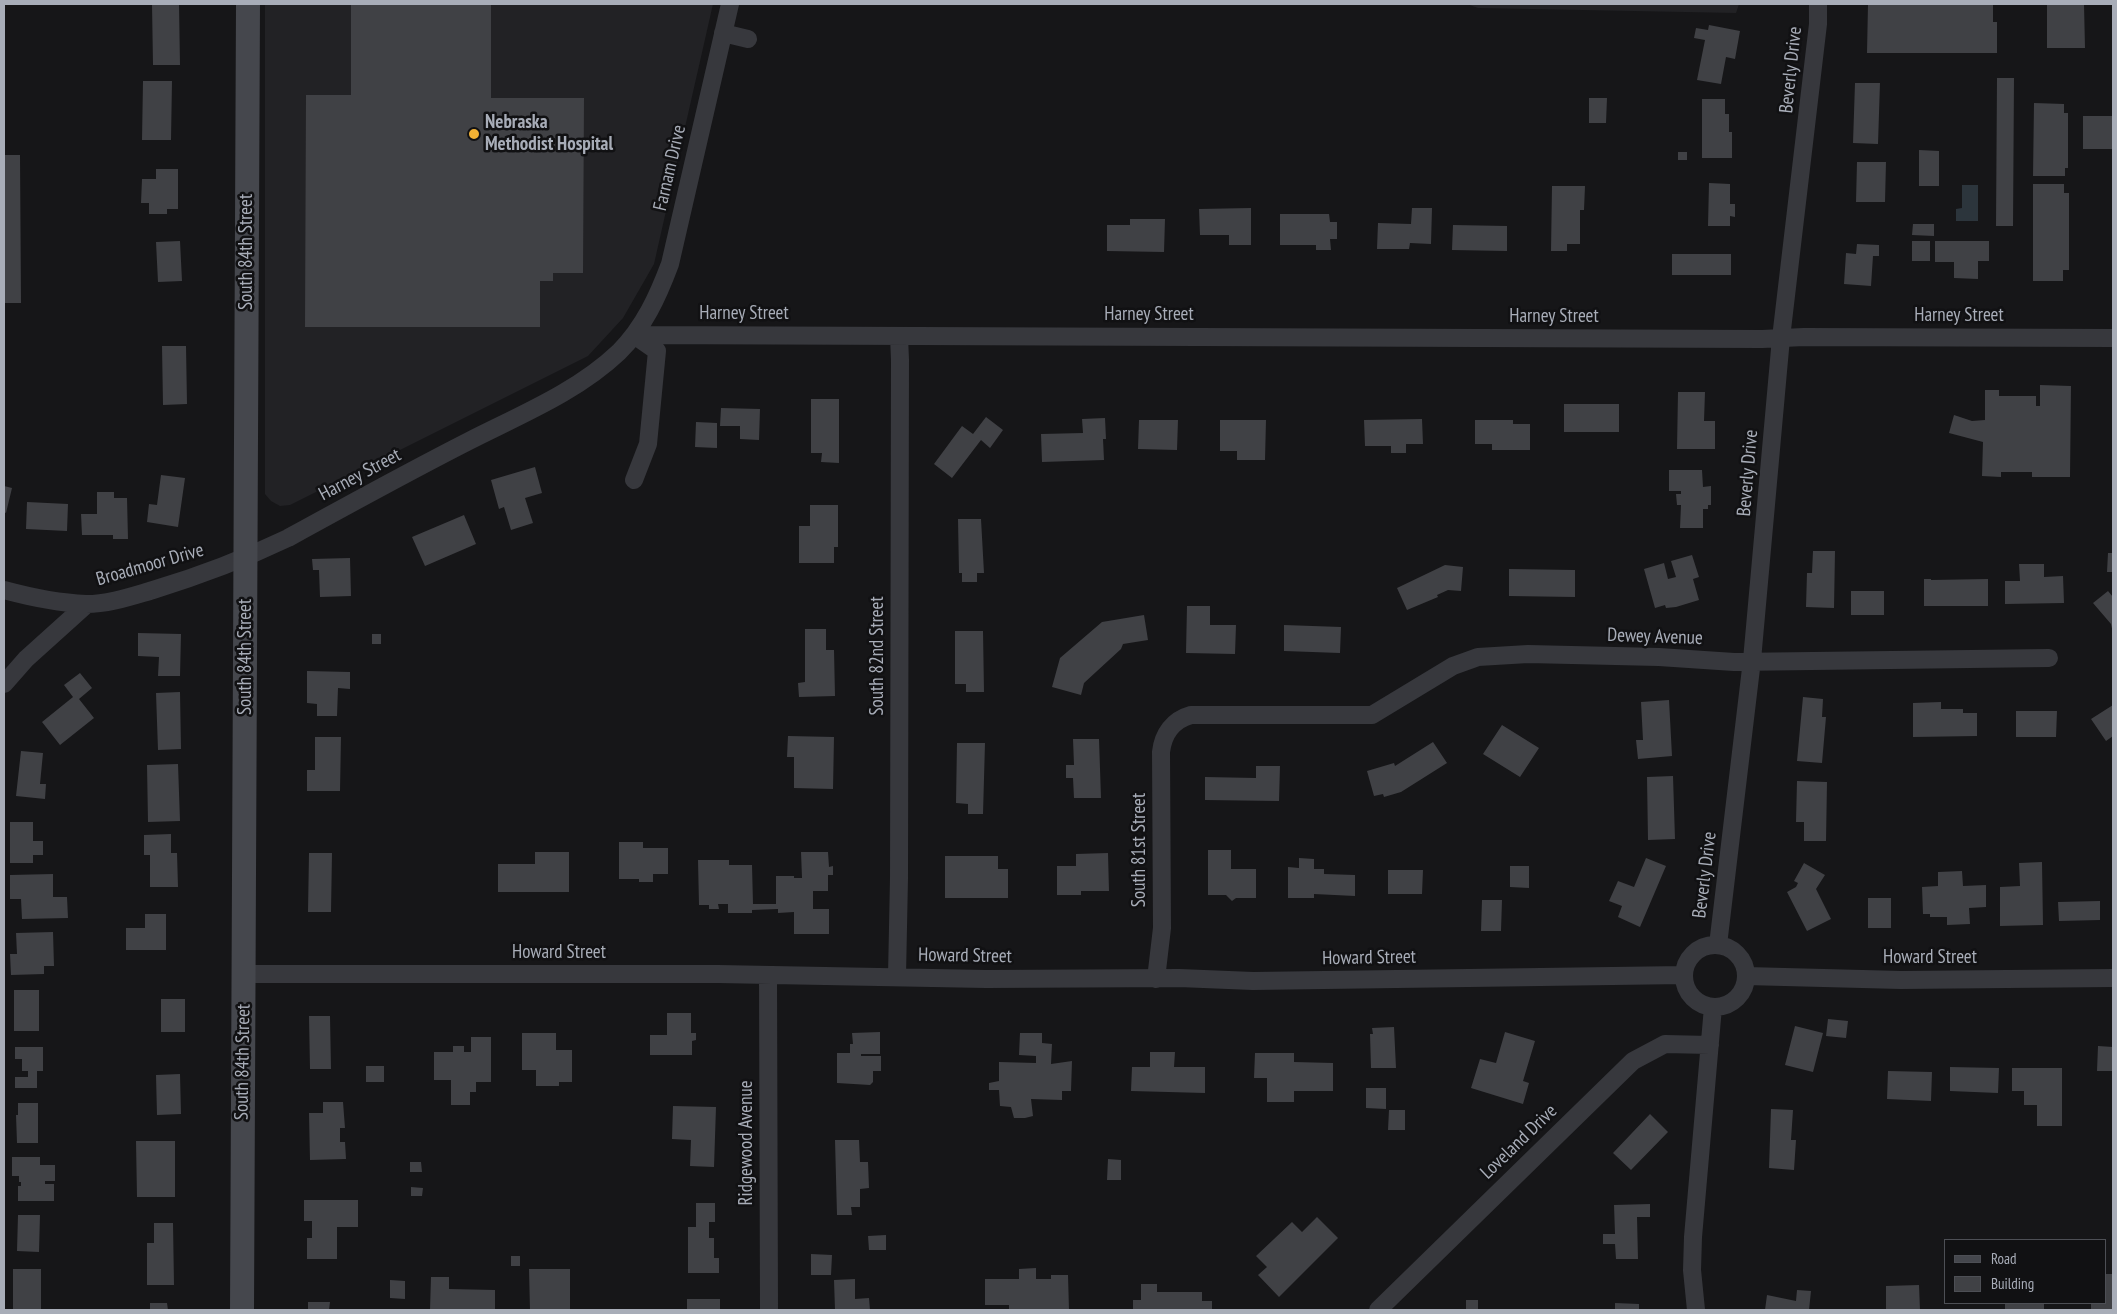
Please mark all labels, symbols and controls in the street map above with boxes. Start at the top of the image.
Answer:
street label: Beverly Drive [1775,26,1807,114]
place label: Nebraska Methodist Hospital [485,112,613,156]
street label: Farnam Drive [649,123,691,213]
marker: Nebraska Methodist Hospital [467,127,481,141]
street label: South 84th Street [236,194,258,310]
street label: Harney Street [699,303,789,325]
street label: Harney Street [1104,304,1194,326]
street label: Harney Street [1914,305,2004,327]
street label: Harney Street [1509,306,1599,328]
street label: Beverly Drive [1733,429,1763,517]
street label: Harney Street [315,444,405,506]
street label: Broadmoor Drive [94,539,206,591]
street label: South 82nd Street [867,596,889,716]
street label: South 84th Street [235,599,257,715]
street label: Dewey Avenue [1607,624,1703,650]
street label: South 81st Street [1129,793,1151,907]
street label: Beverly Drive [1688,830,1722,920]
street label: Howard Street [512,942,606,964]
street label: Howard Street [918,944,1012,968]
street label: Howard Street [1322,946,1416,970]
street label: Howard Street [1883,947,1977,969]
street label: South 84th Street [231,1004,255,1120]
street label: Ridgewood Avenue [736,1080,758,1206]
street label: Loveland Drive [1476,1100,1562,1184]
legend [1944,1239,2107,1304]
text: Road [1991,1249,2017,1268]
text: Building [1991,1274,2034,1293]

